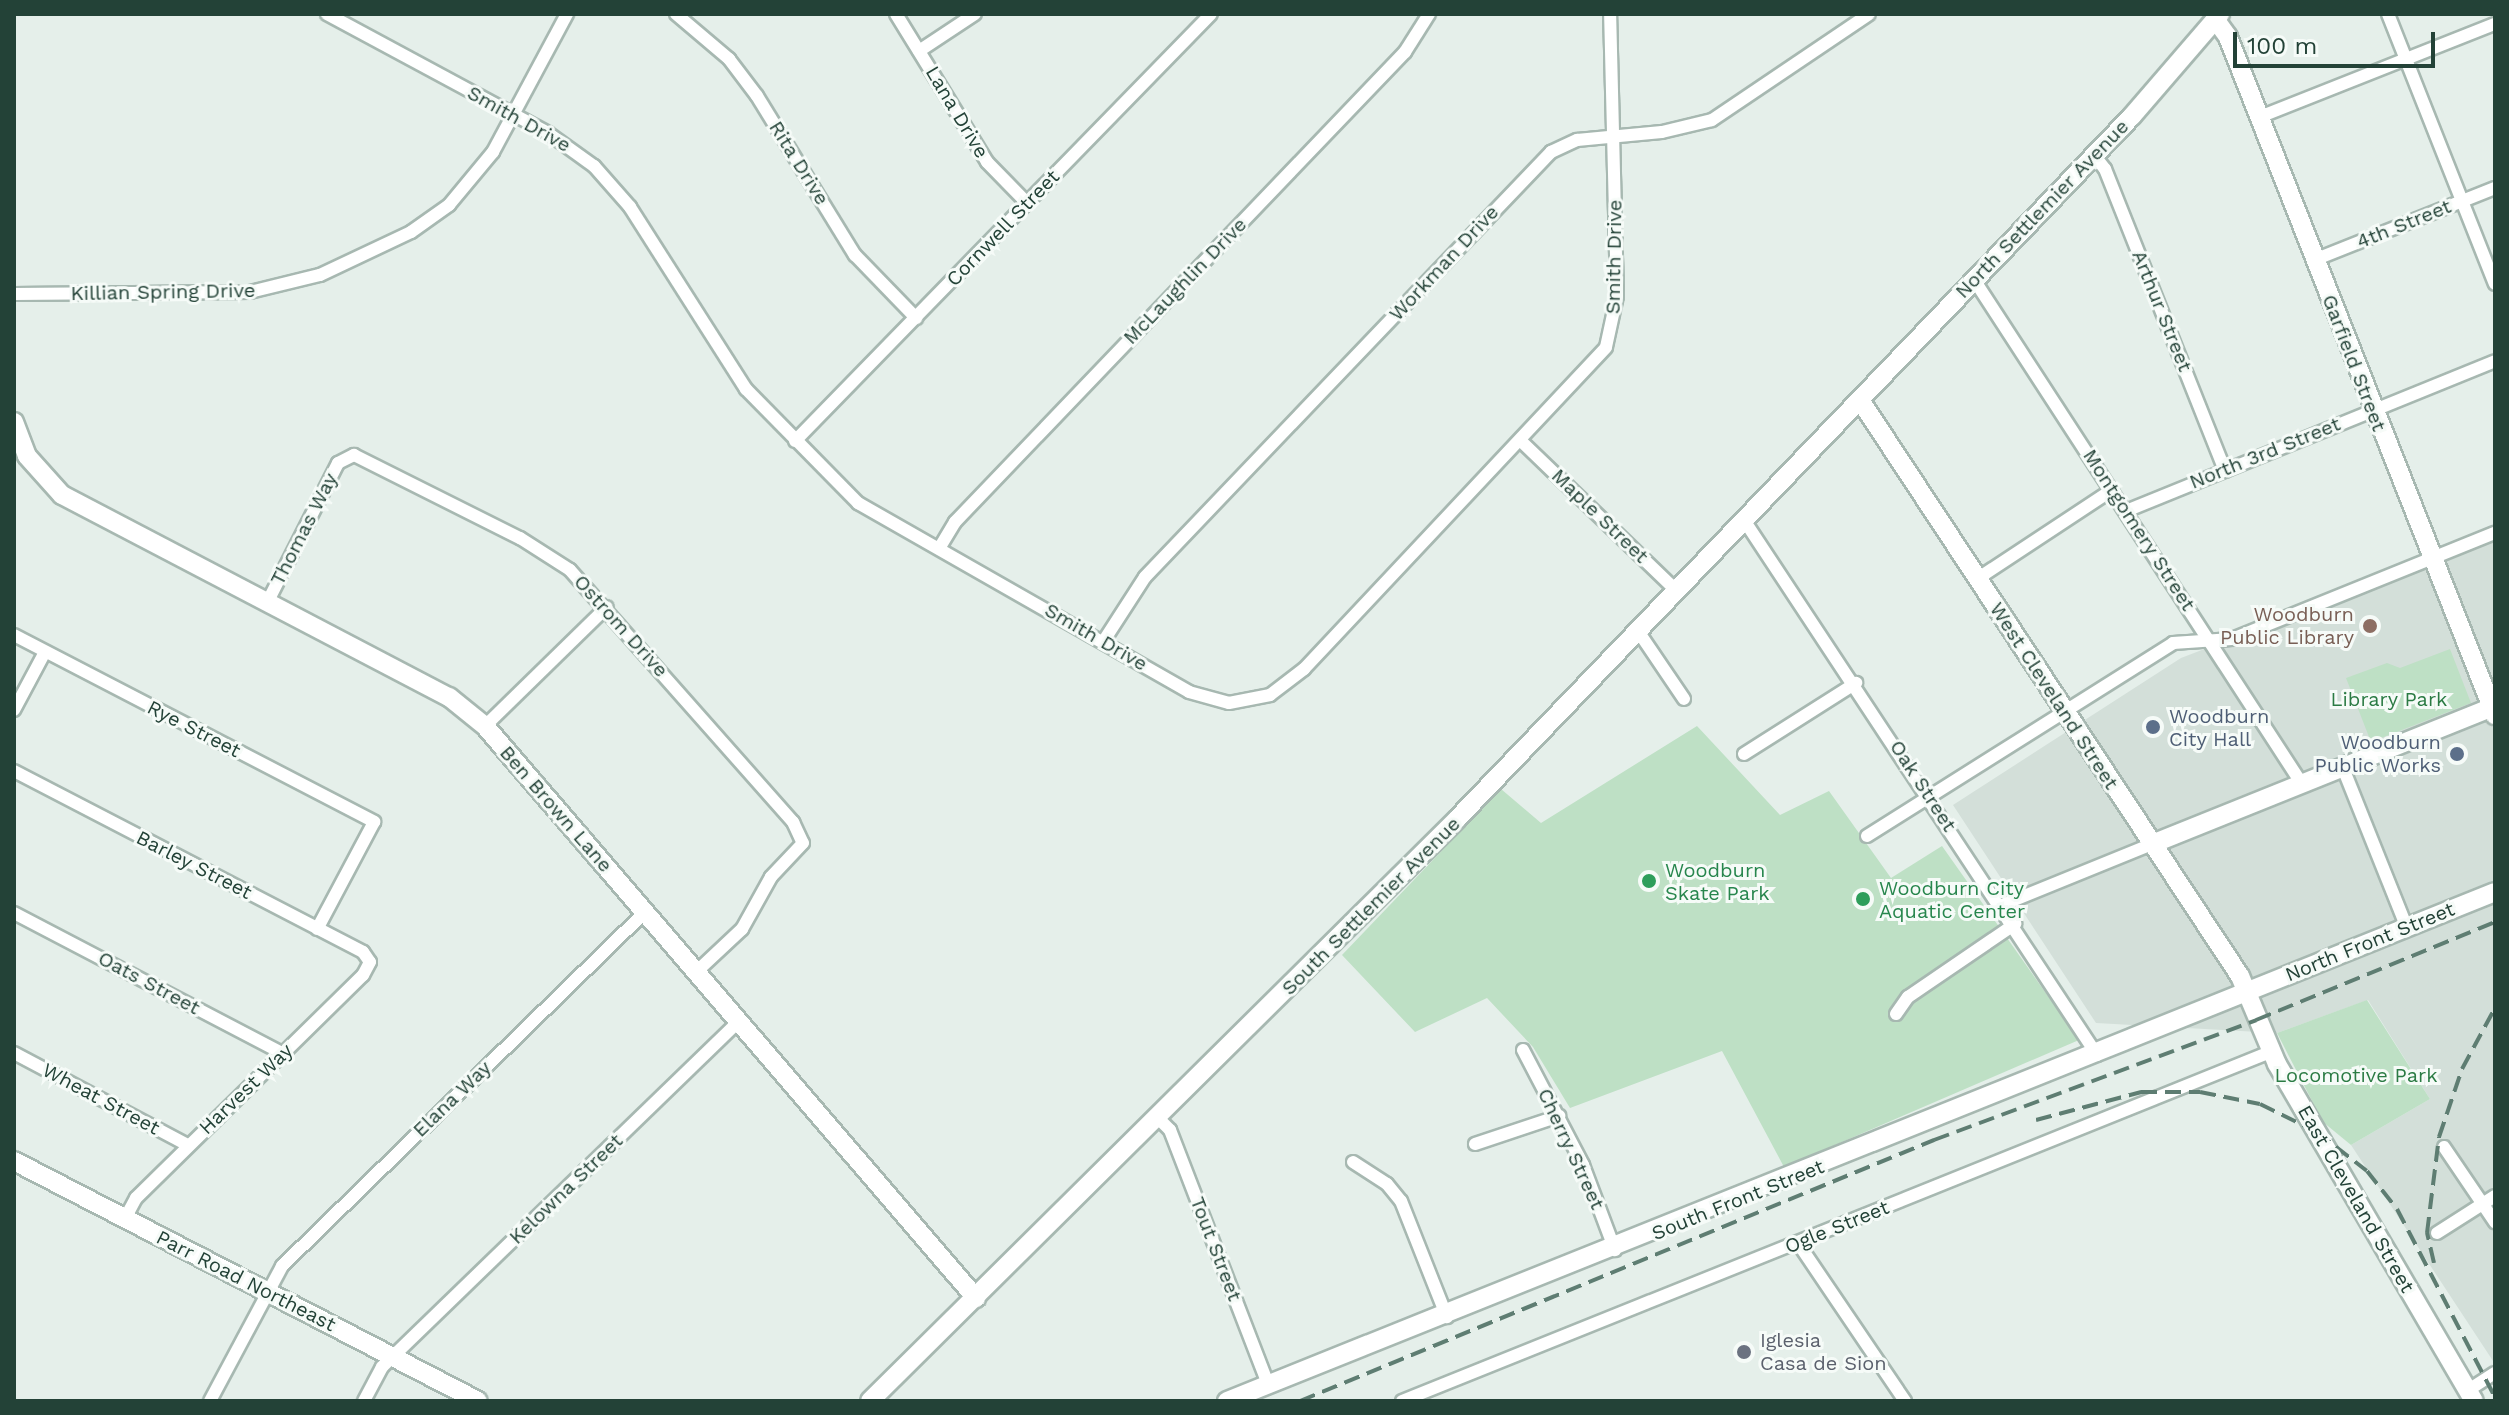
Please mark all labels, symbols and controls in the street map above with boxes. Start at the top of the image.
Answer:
scale bar [2237,16,2439,66]
text: 100 m [2247,32,2317,60]
street label: Lana Drive [920,61,994,163]
street label: Smith Drive [463,81,575,157]
street label: North Settlemier Avenue [1950,114,2134,304]
street label: Rita Drive [764,116,834,210]
street label: Cornwell Street [941,165,1065,291]
street label: 4th Street [2353,194,2455,254]
street label: Workman Drive [1384,200,1504,326]
street label: Smith Drive [1601,200,1627,314]
street label: McLaughlin Drive [1118,213,1252,349]
street label: Arthur Street [2127,247,2197,375]
street label: Killian Spring Drive [70,278,256,306]
street label: Garfield Street [2317,291,2391,435]
street label: North 3rd Street [2186,412,2344,494]
street label: Montgomery Street [2078,445,2200,615]
street label: Maple Street [1547,464,1653,568]
street label: Thomas Way [265,469,343,589]
street label: Ostrom Drive [569,570,673,682]
street label: Smith Drive [1040,598,1152,676]
street label: West Cleveland Street [1985,598,2123,794]
place label: Woodburn Public Library [2220,602,2354,649]
marker: Woodburn Public Library [2361,617,2379,635]
park label: Library Park [2330,687,2448,711]
street label: Rye Street [143,695,245,763]
place label: Woodburn City Hall [2169,704,2269,751]
marker: Woodburn City Hall [2144,718,2162,736]
place label: Woodburn Public Works [2314,730,2441,777]
street label: Oak Street [1884,736,1962,836]
street label: Ben Brown Lane [495,741,617,877]
marker: Woodburn Public Works [2448,745,2466,763]
street label: South Settlemier Avenue [1276,811,1466,1001]
street label: Barley Street [132,825,256,905]
place label: Woodburn Skate Park [1665,858,1770,905]
marker: Woodburn Skate Park [1640,872,1658,890]
place label: Woodburn City Aquatic Center [1879,876,2025,923]
marker: Woodburn City Aquatic Center [1854,890,1872,908]
street label: North Front Street [2282,897,2458,987]
street label: Oats Street [94,946,204,1020]
street label: Harvest Way [194,1038,298,1140]
street label: Elana Way [408,1056,496,1142]
street label: Wheat Street [38,1058,164,1140]
park label: Locomotive Park [2274,1063,2438,1087]
street label: Cherry Street [1532,1084,1610,1214]
street label: East Cleveland Street [2293,1101,2419,1297]
street label: Kelowna Street [504,1129,628,1249]
street label: South Front Street [1648,1154,1828,1246]
street label: Tout Street [1185,1194,1247,1304]
street label: Ogle Street [1781,1195,1893,1259]
street label: Parr Road Northeast [152,1225,340,1337]
place label: Iglesia Casa de Sion [1760,1328,1887,1375]
marker: Iglesia Casa de Sion [1735,1343,1753,1361]

